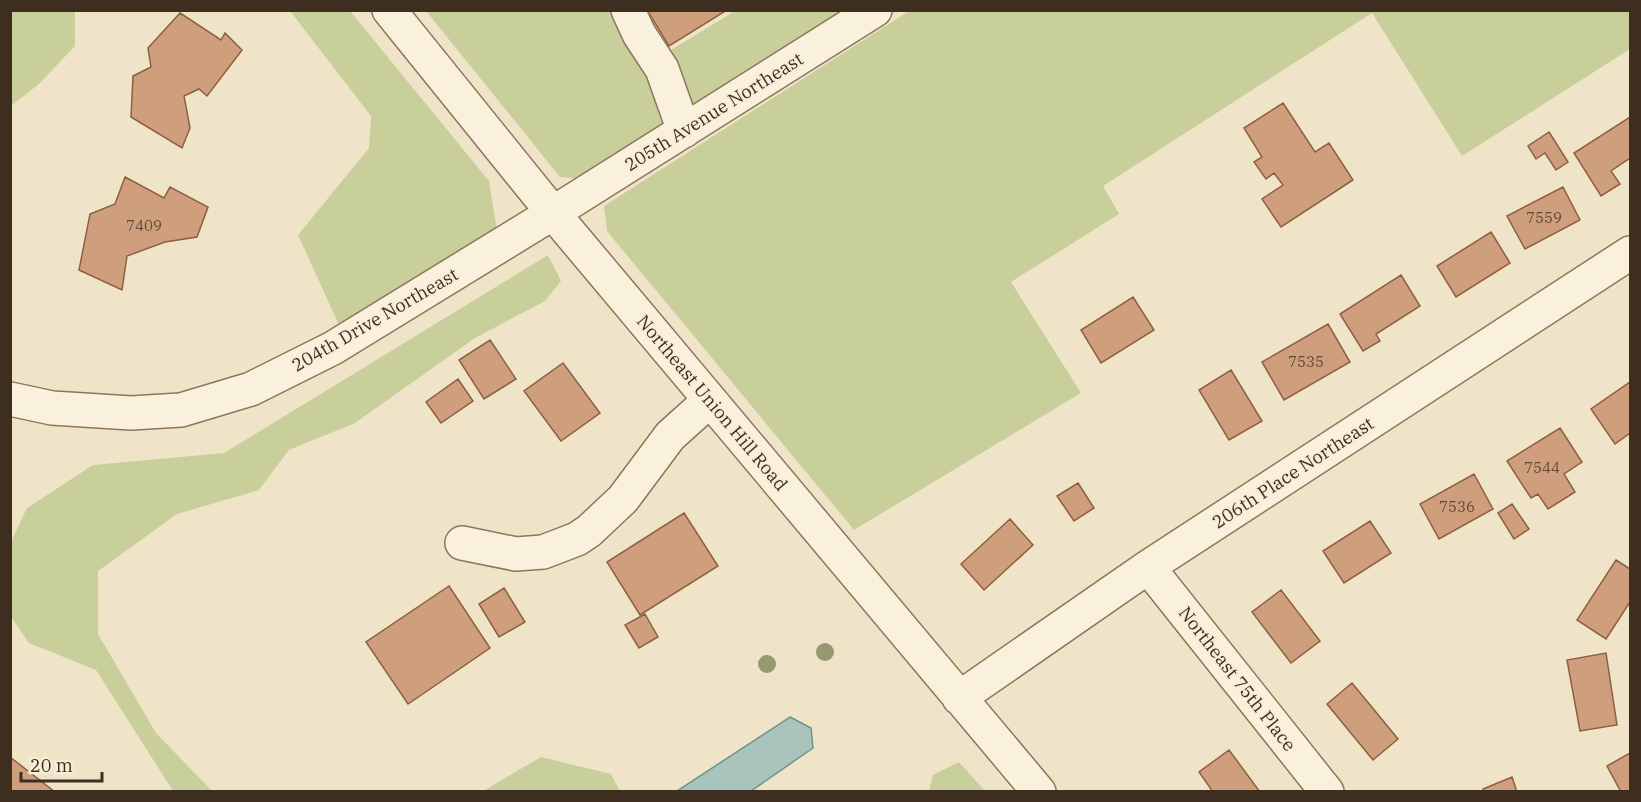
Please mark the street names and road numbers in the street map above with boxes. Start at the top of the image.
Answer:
street label: 205th Avenue Northeast [620,47,807,176]
street label: 204th Drive Northeast [287,263,462,377]
street label: Northeast Union Hill Road [632,310,793,495]
street label: 206th Place Northeast [1208,412,1378,533]
street label: Northeast 75th Place [1174,602,1301,756]

